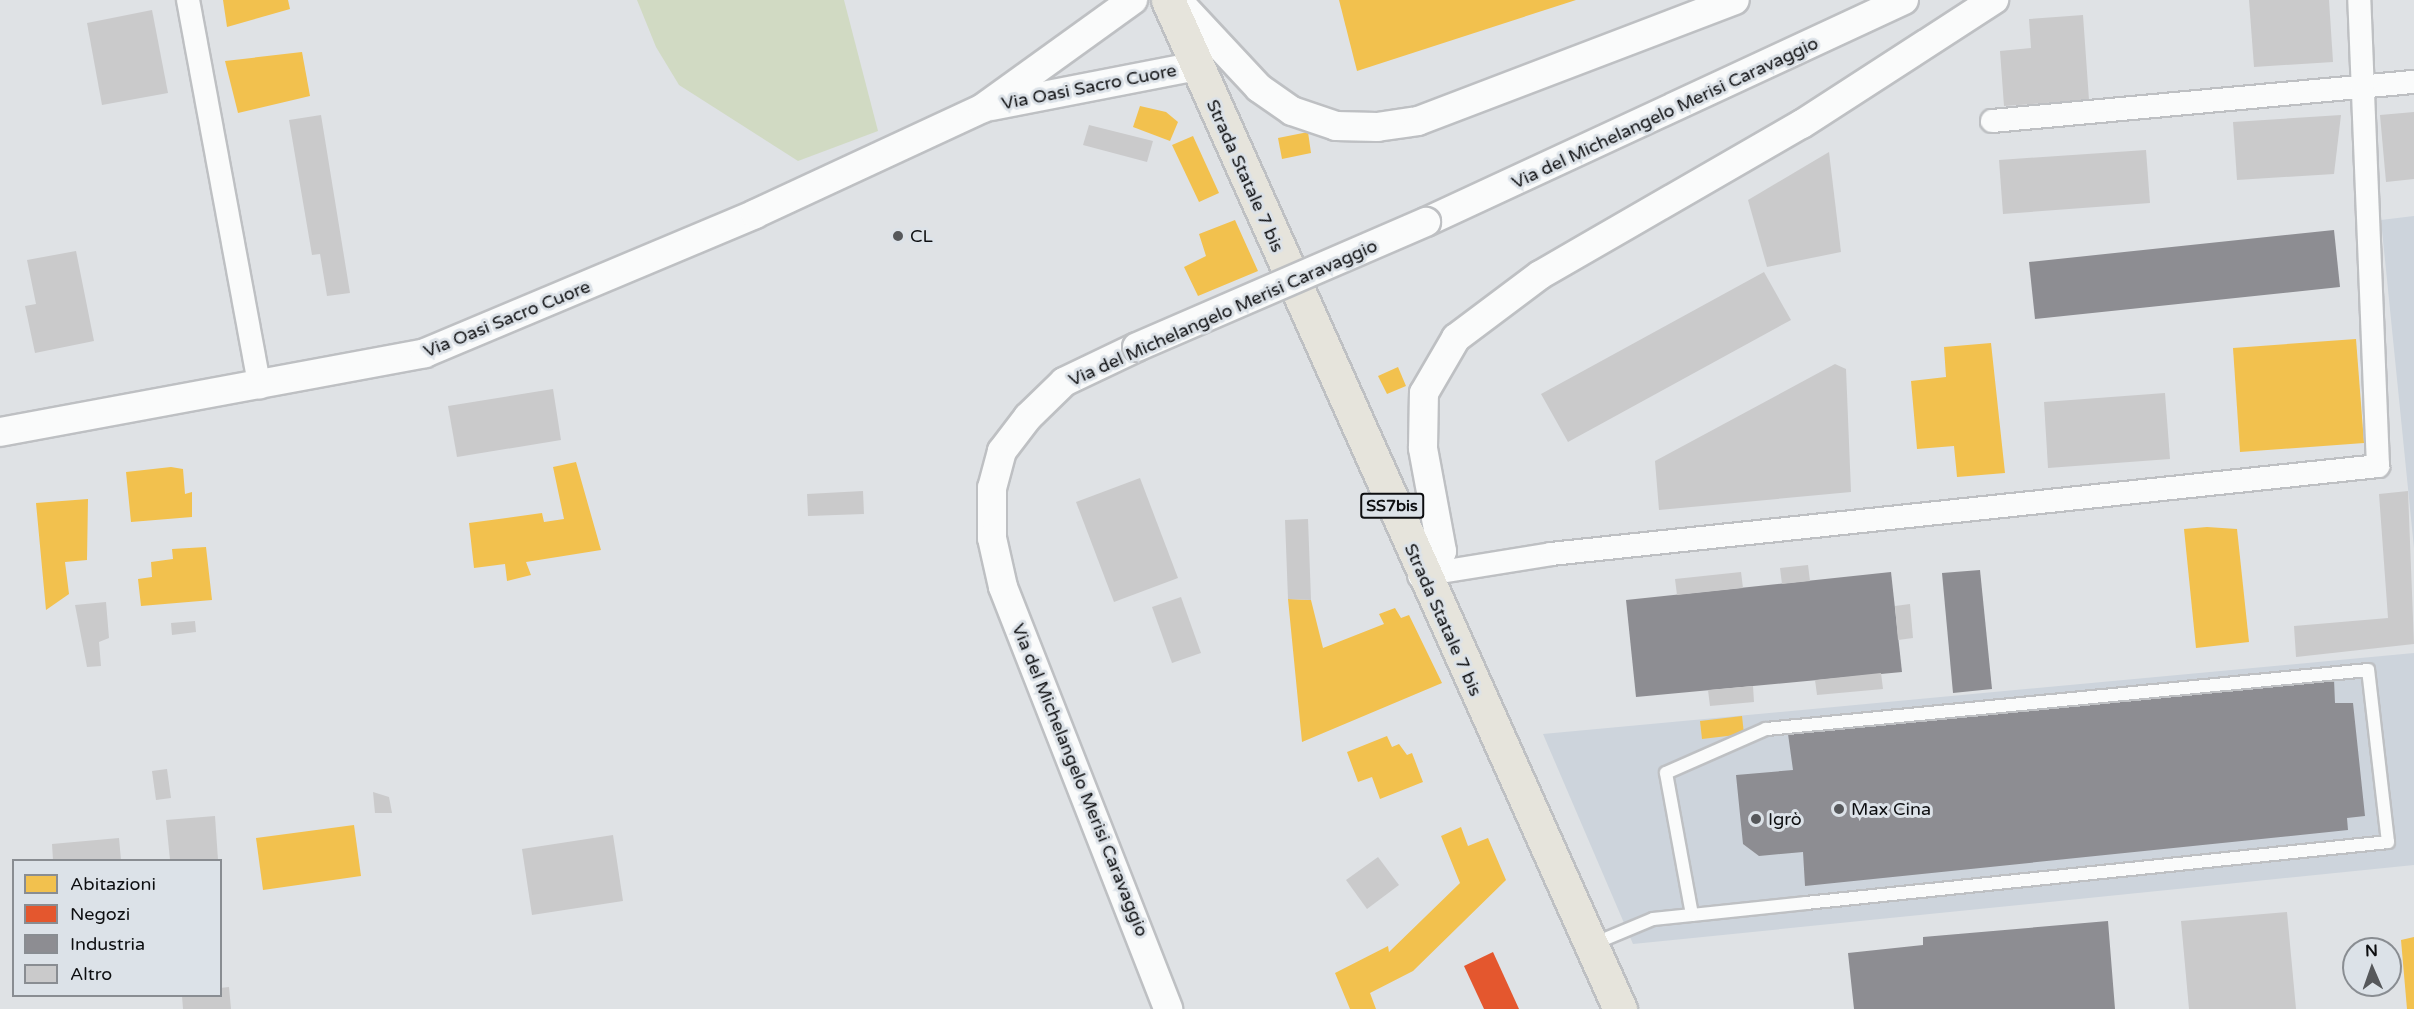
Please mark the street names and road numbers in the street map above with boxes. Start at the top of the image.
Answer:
street label: Via del Michelangelo Merisi Caravaggio [1508,32,1822,194]
street label: Via Oasi Sacro Cuore [1000,59,1178,115]
street label: Strada Statale 7 bis [1202,96,1288,256]
street label: Via del Michelangelo Merisi Caravaggio [1065,235,1381,391]
street label: Via Oasi Sacro Cuore [420,276,594,362]
road number: SS7bis [1359,493,1425,519]
street label: Strada Statale 7 bis [1400,540,1486,700]
street label: Via del Michelangelo Merisi Caravaggio [1007,620,1153,940]

